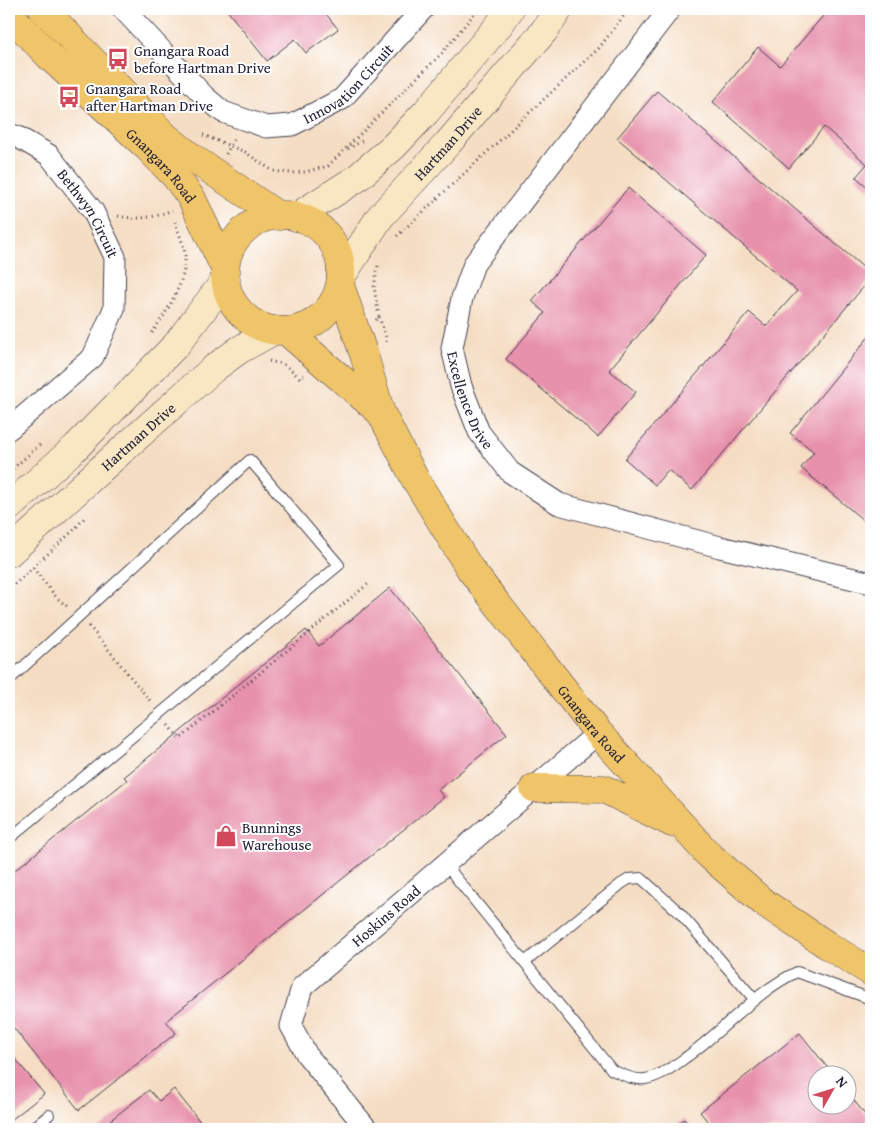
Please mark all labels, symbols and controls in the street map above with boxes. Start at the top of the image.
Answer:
street label: Innovation Circuit [299,38,398,128]
place label: Gnangara Road before Hartman Drive [134,40,271,78]
bus stop icon: Gnangara Road before Hartman Drive [105,46,131,72]
place label: Gnangara Road after Hartman Drive [86,78,213,116]
bus stop icon: Gnangara Road after Hartman Drive [56,84,82,110]
street label: Hartman Drive [409,101,486,185]
street label: Gnangara Road [122,123,202,207]
street label: Bethwyn Circuit [53,164,125,262]
street label: Excellence Drive [443,349,499,453]
street label: Hartman Drive [96,397,180,475]
street label: Gnangara Road [554,680,630,767]
place label: Bunnings Warehouse [242,817,311,855]
shop icon: Bunnings Warehouse [213,823,239,849]
street label: Hoskins Road [347,880,424,951]
north arrow [808,1066,858,1116]
text: N [831,1072,853,1092]

